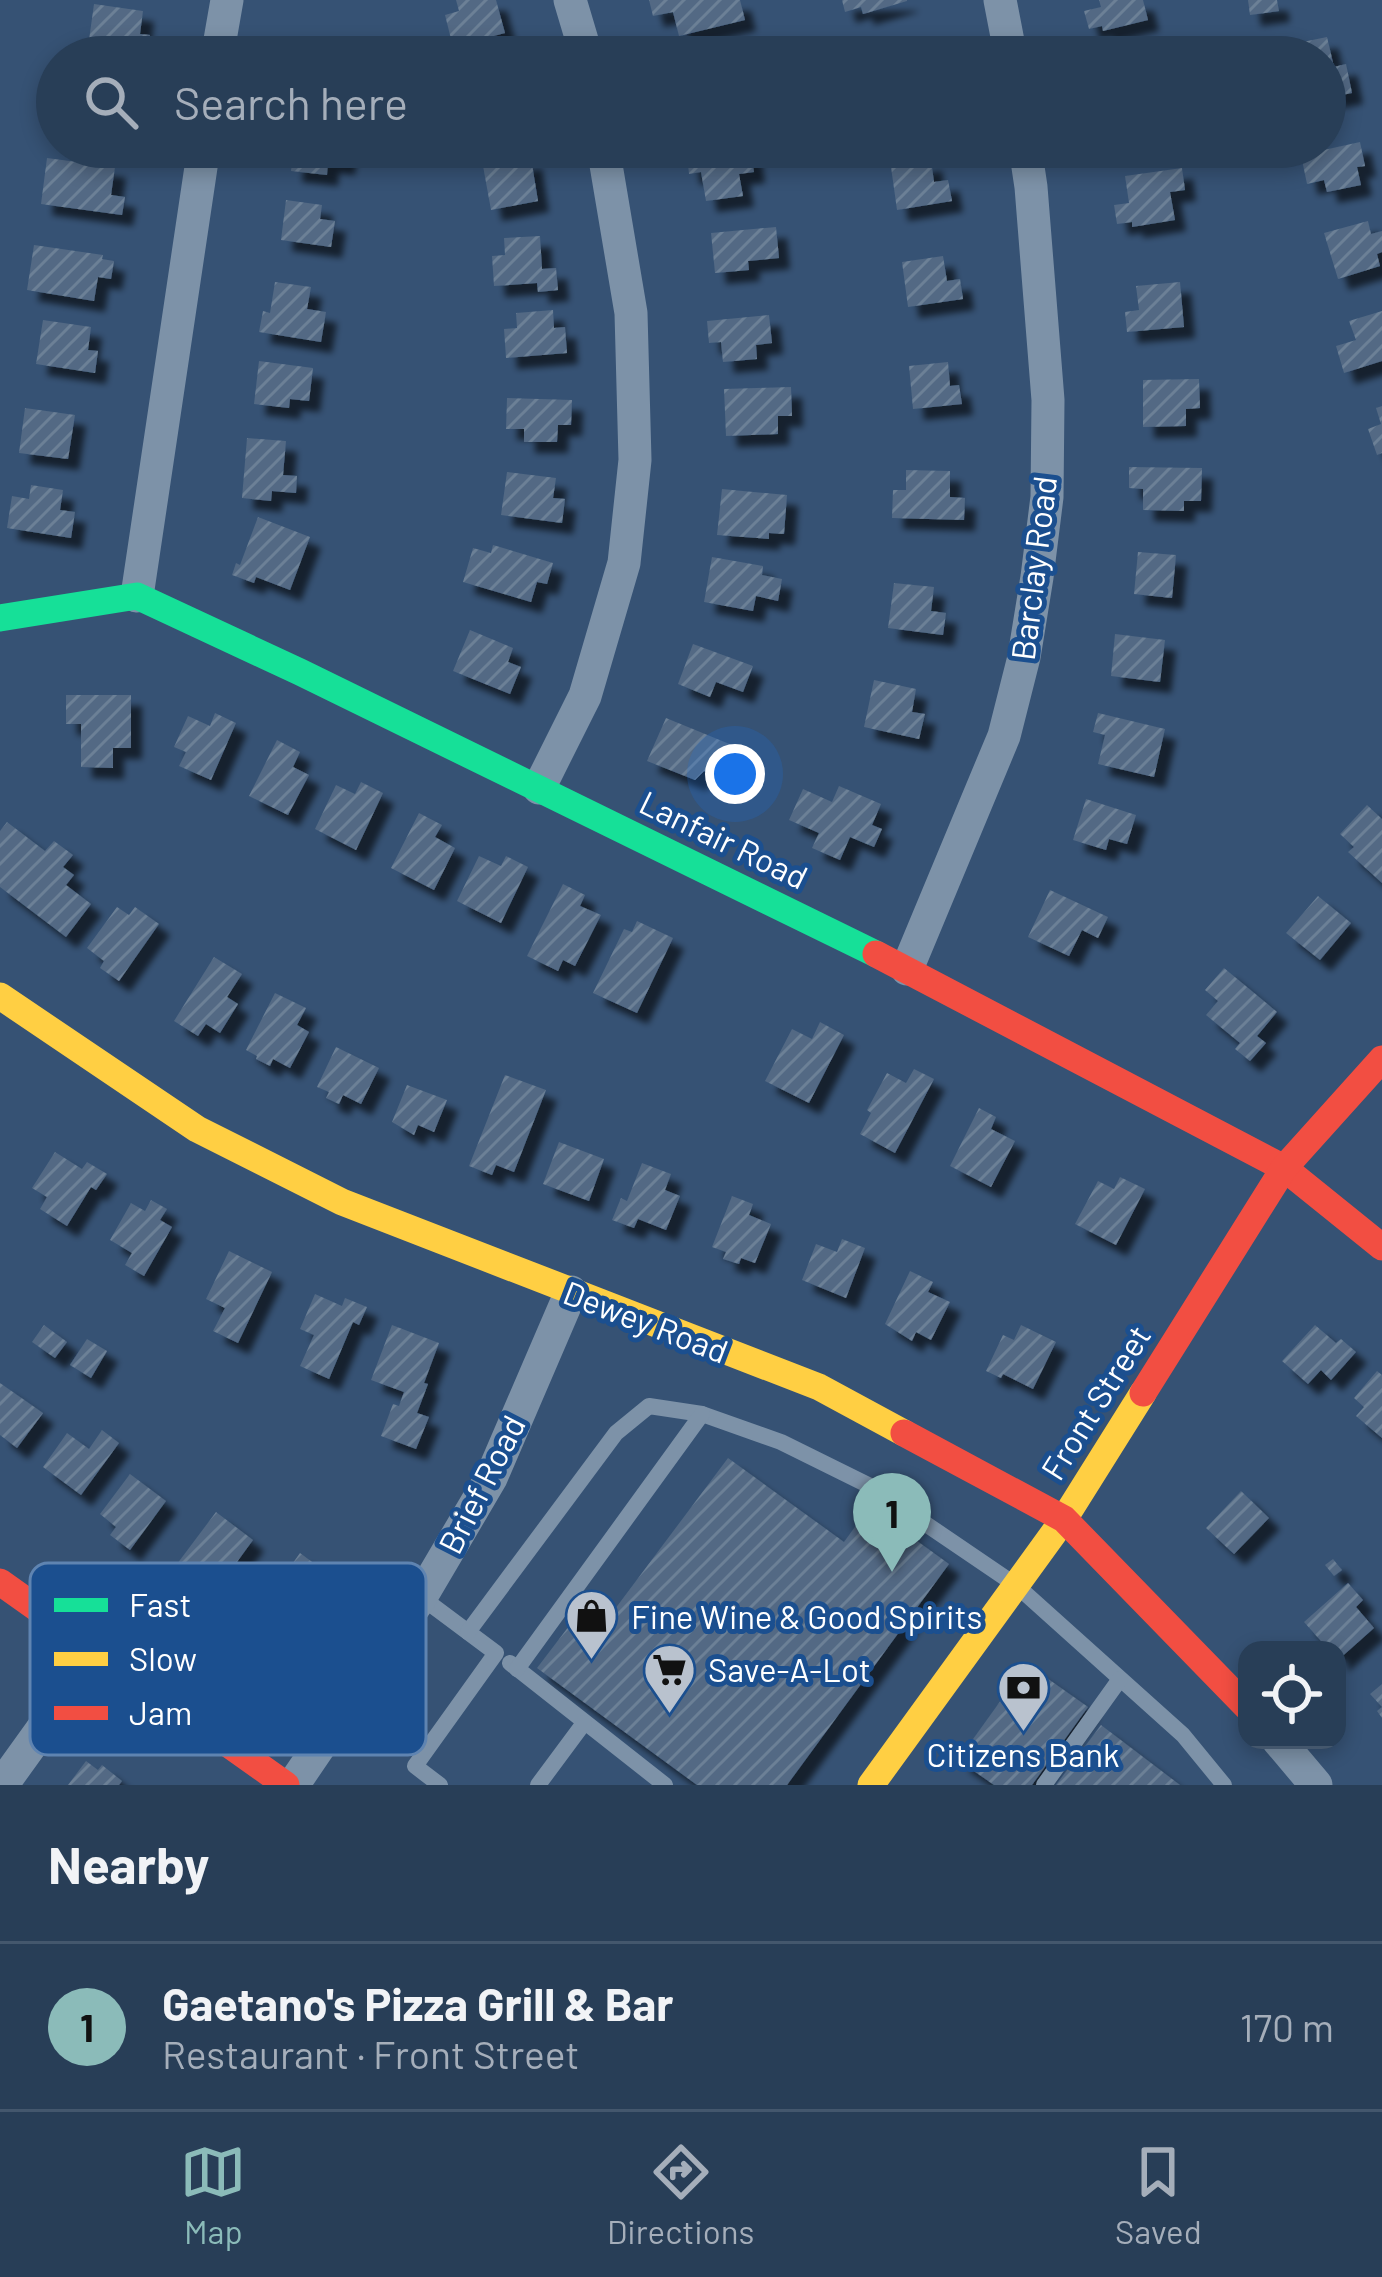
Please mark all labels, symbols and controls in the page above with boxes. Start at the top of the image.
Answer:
search box [36,36,1346,168]
icon: search [78,69,144,135]
text: Search here [174,75,408,129]
street label: Barclay Road [1002,474,1064,662]
your location [705,744,765,804]
street label: Lanfair Road [634,781,814,897]
street label: Dewey Road [558,1271,734,1371]
street label: Front Street [1032,1317,1158,1487]
street label: Brief Road [429,1408,533,1560]
pin: 1 [853,1473,931,1572]
legend [30,1563,426,1755]
text: Fast [129,1584,191,1624]
shop icon: Fine Wine & Good Spirits [564,1588,620,1662]
place label: Fine Wine & Good Spirits [631,1596,982,1636]
text: Slow [129,1638,197,1678]
supermarket icon: Save-A-Lot [641,1641,697,1715]
map controls [1238,1641,1346,1749]
button: locate [1238,1641,1346,1749]
place label: Save-A-Lot [708,1649,871,1689]
bank icon: Citizens Bank [995,1659,1051,1733]
text: Jam [129,1692,192,1732]
place label: Citizens Bank [926,1734,1120,1774]
text: Nearby [48,1833,209,1894]
text: Gaetano's Pizza Grill & Bar [162,1976,674,2030]
text: 1 [80,2003,94,2050]
text: 170 m [1240,2003,1334,2050]
text: Restaurant · Front Street [162,2030,579,2077]
tab: Map [180,2139,246,2251]
tab: Directions [607,2139,754,2251]
tab: Saved [1115,2139,1202,2251]

